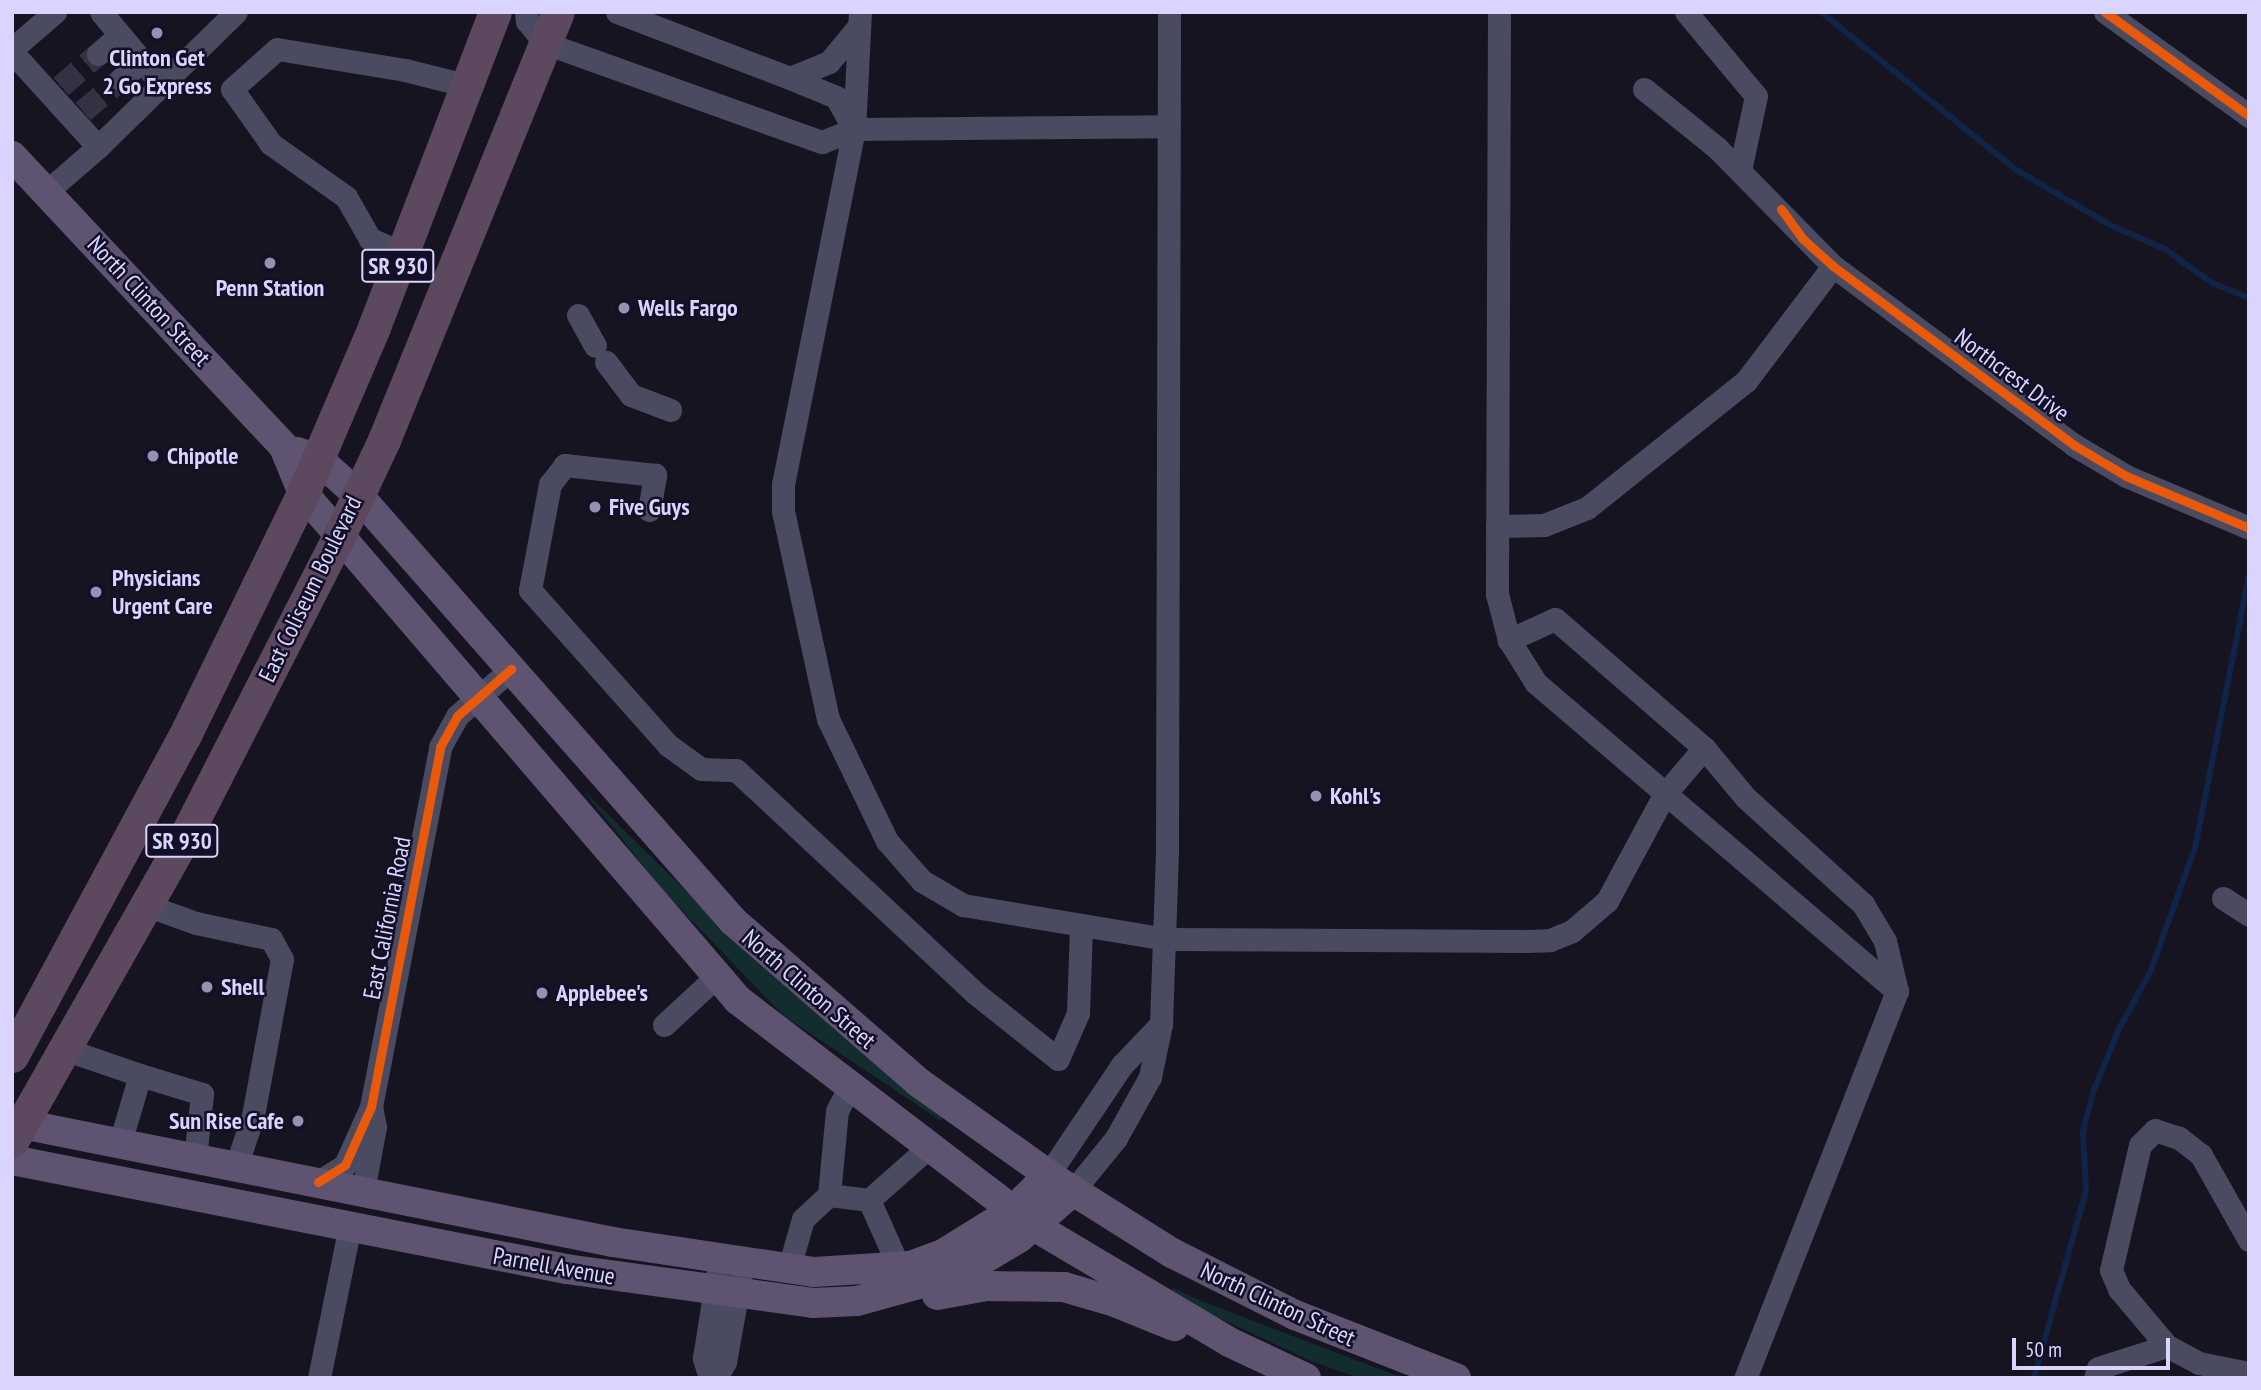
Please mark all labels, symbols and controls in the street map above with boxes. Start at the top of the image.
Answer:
marker: Clinton Get 2 Go Express [149,25,165,41]
place label: Clinton Get 2 Go Express [102,44,212,100]
street label: North Clinton Street [81,230,217,372]
road number: SR 930 [361,246,435,286]
marker: Penn Station [262,255,278,271]
place label: Penn Station [216,274,324,302]
place label: Wells Fargo [638,294,738,322]
marker: Wells Fargo [616,300,632,316]
street label: Northcrest Drive [1949,323,2075,427]
place label: Chipotle [167,442,239,470]
marker: Chipotle [145,448,161,464]
street label: East Coliseum Boulevard [252,491,368,687]
place label: Five Guys [609,493,690,521]
marker: Five Guys [587,499,603,515]
place label: Physicians Urgent Care [112,564,213,620]
marker: Physicians Urgent Care [86,582,106,602]
place label: Kohl's [1330,782,1381,810]
marker: Kohl's [1308,788,1324,804]
road number: SR 930 [145,821,219,860]
street label: East California Road [357,834,417,1002]
street label: North Clinton Street [737,923,881,1055]
place label: Shell [221,973,264,1001]
marker: Shell [199,979,215,995]
place label: Applebee's [556,979,648,1007]
marker: Applebee's [534,985,550,1001]
place label: Sun Rise Cafe [169,1107,284,1135]
marker: Sun Rise Cafe [290,1113,306,1129]
street label: Parnell Avenue [491,1241,617,1291]
street label: North Clinton Street [1196,1256,1360,1352]
scale bar [2016,1324,2174,1368]
text: 50 m [2025,1336,2062,1363]

